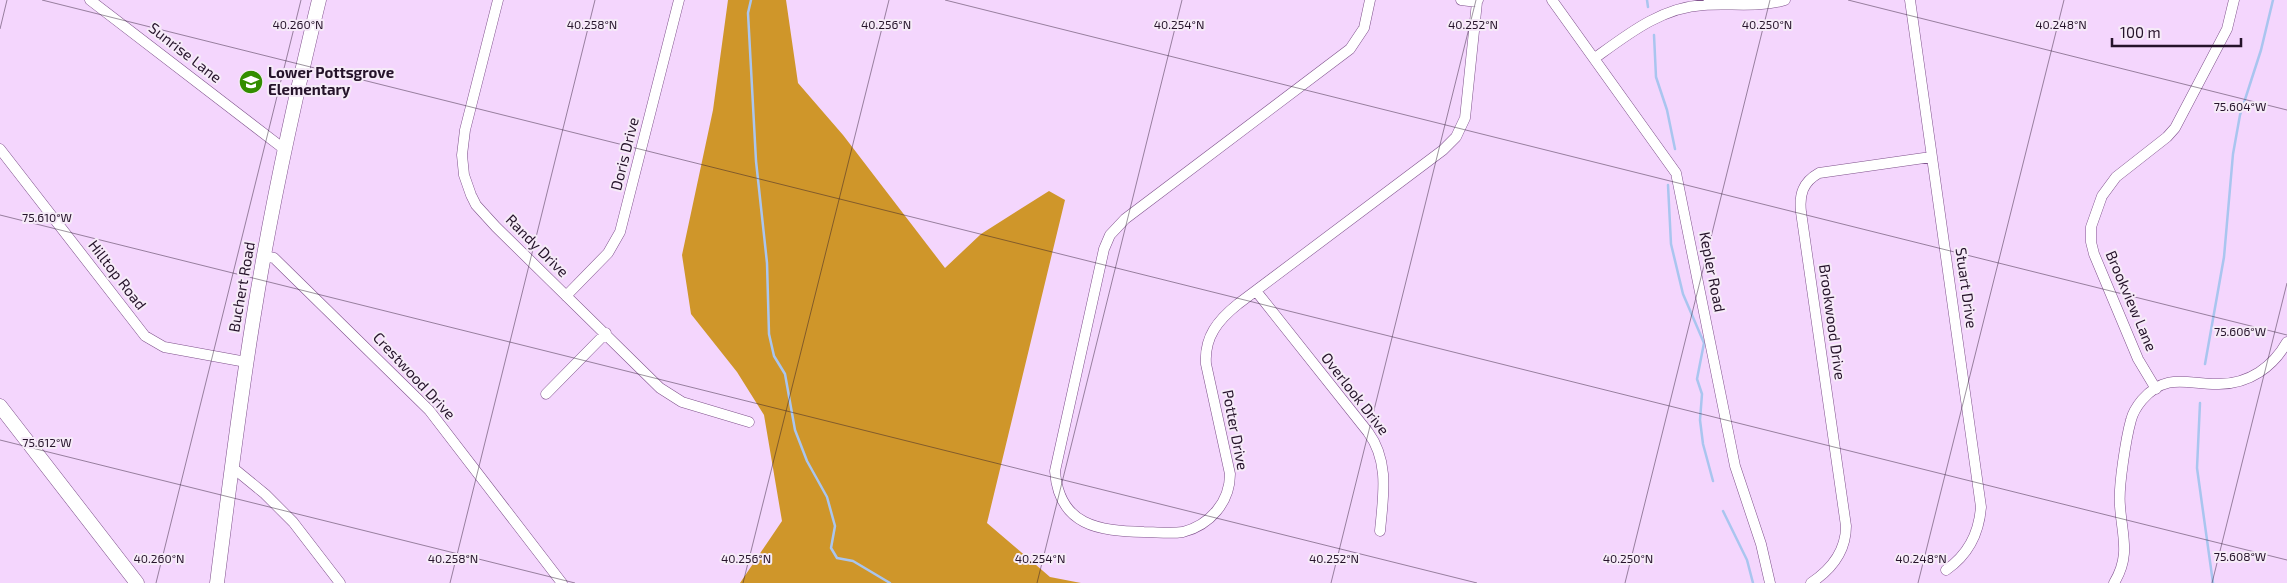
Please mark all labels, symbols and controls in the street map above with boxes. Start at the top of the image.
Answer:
scale bar [2112,15,2241,47]
text: 40.260°N [272,17,324,31]
text: 40.258°N [567,17,617,31]
text: 40.256°N [861,17,911,31]
text: 40.254°N [1154,17,1204,31]
text: 40.252°N [1448,17,1498,31]
text: 40.250°N [1742,17,1792,31]
text: 40.248°N [2035,17,2087,31]
street label: Sunrise Lane [146,18,225,86]
text: 100 m [2120,23,2161,41]
place label: Lower Pottsgrove Elementary [268,63,394,99]
school or university icon: Lower Pottsgrove Elementary [238,69,264,95]
text: 75.604°W [2214,99,2266,113]
street label: Doris Drive [606,115,642,192]
text: 75.610°W [22,210,72,224]
street label: Randy Drive [503,210,573,280]
street label: Kepler Road [1696,230,1730,314]
street label: Hilltop Road [85,236,151,313]
street label: Buchert Road [224,240,258,333]
street label: Stuart Drive [1952,246,1982,329]
street label: Brookview Lane [2103,248,2161,354]
street label: Brookwood Drive [1816,263,1850,381]
text: 75.606°W [2214,324,2266,338]
street label: Crestwood Drive [370,328,460,423]
street label: Overlook Drive [1318,348,1394,438]
street label: Potter Drive [1219,388,1253,471]
text: 75.612°W [22,435,72,449]
text: 75.608°W [2214,549,2266,563]
text: 40.260°N [133,551,185,565]
text: 40.258°N [428,551,478,565]
text: 40.256°N [721,551,771,565]
text: 40.254°N [1015,551,1065,565]
text: 40.252°N [1309,551,1359,565]
text: 40.250°N [1603,551,1653,565]
text: 40.248°N [1895,551,1947,565]

